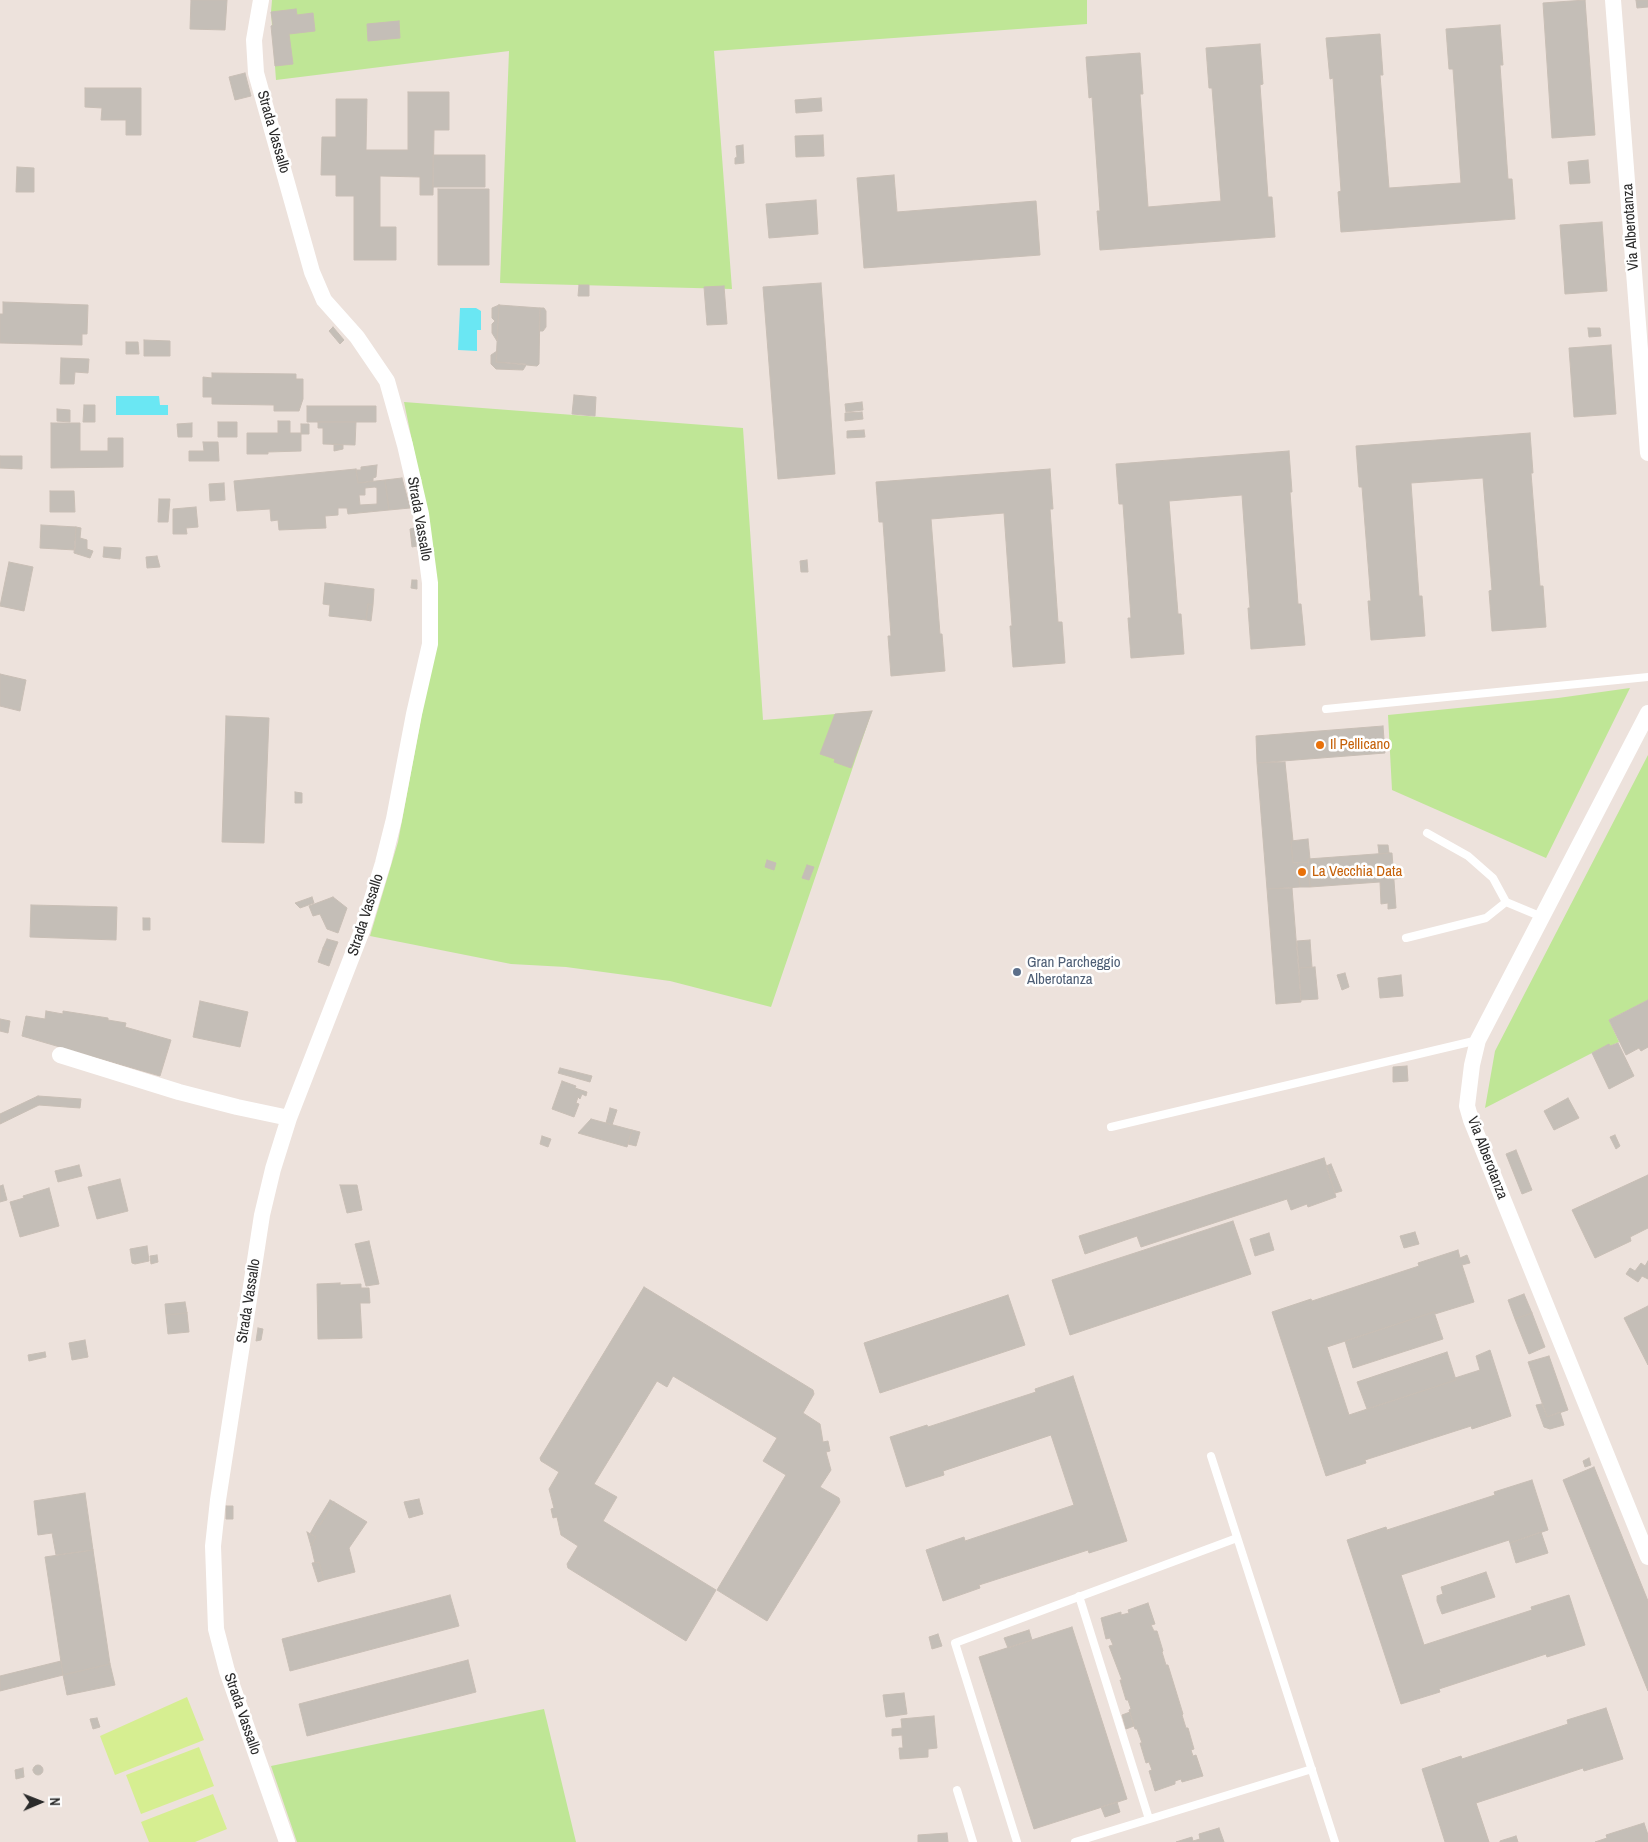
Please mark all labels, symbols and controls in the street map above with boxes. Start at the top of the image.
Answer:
street label: Strada Vassallo [253,89,293,175]
street label: Via Alberotanza [1619,183,1643,271]
street label: Strada Vassallo [403,475,435,563]
place label: Il Pellicano [1330,736,1390,754]
marker: Il Pellicano [1314,739,1326,751]
place label: La Vecchia Data [1312,863,1402,881]
marker: La Vecchia Data [1296,866,1308,878]
street label: Strada Vassallo [344,872,388,958]
place label: Gran Parcheggio Alberotanza [1027,954,1121,989]
marker: Gran Parcheggio Alberotanza [1011,966,1023,978]
street label: Via Alberotanza [1463,1114,1511,1202]
street label: Strada Vassallo [233,1257,265,1345]
street label: Strada Vassallo [220,1671,264,1757]
north arrow [15,1777,65,1827]
text: N [46,1797,64,1806]

